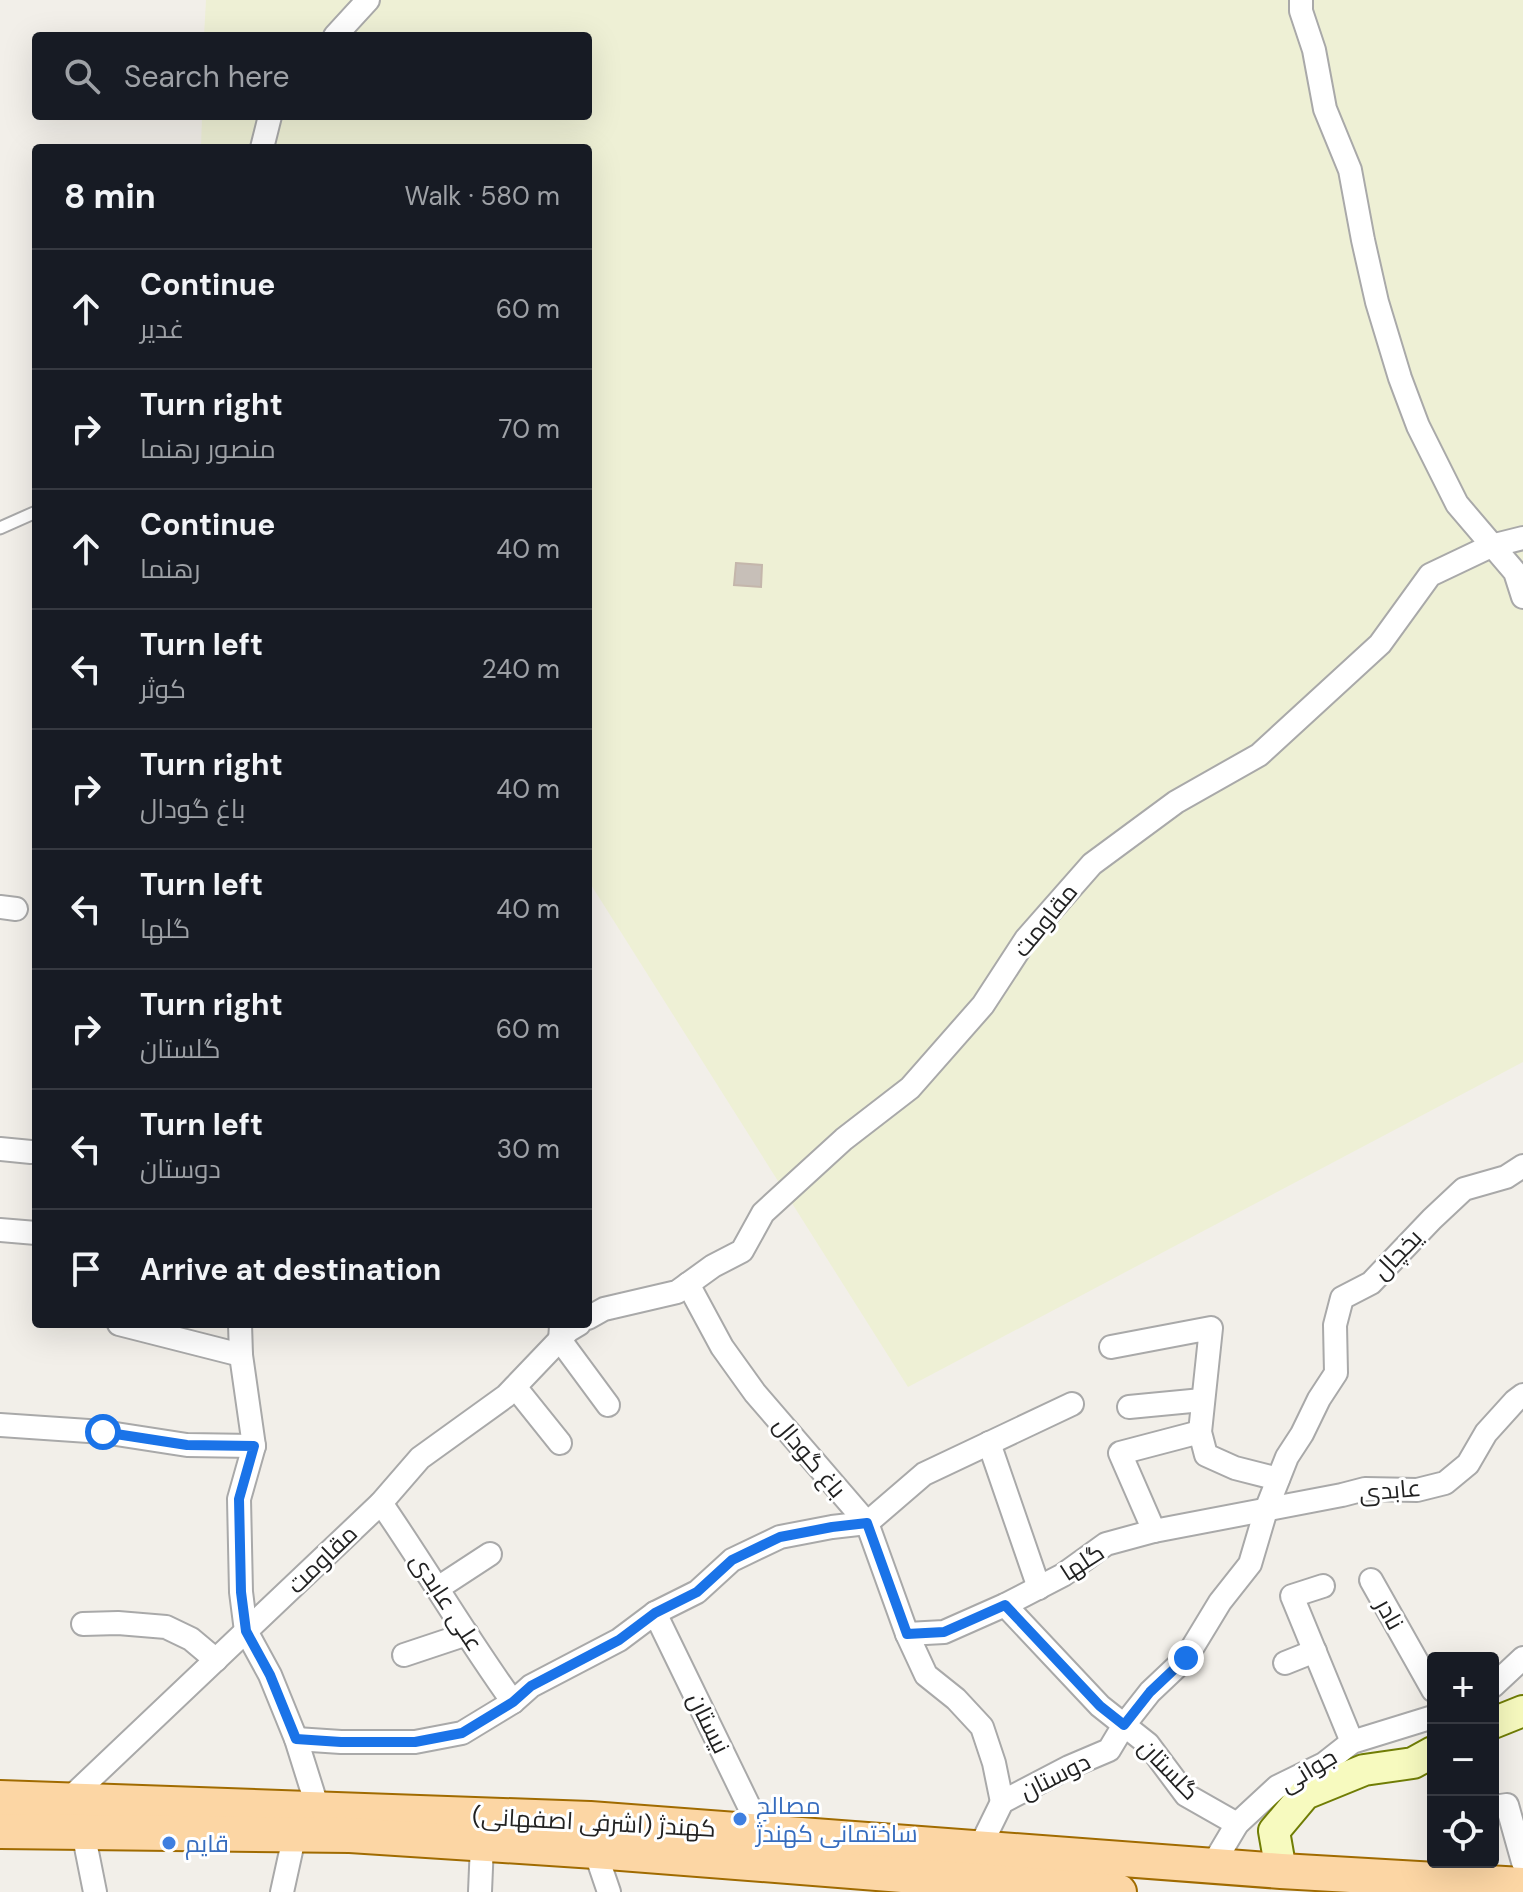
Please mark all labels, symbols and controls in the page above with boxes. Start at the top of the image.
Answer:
search box [32,32,592,120]
icon: search [60,54,104,98]
text: Search here [124,57,290,96]
text: 8 min [64,174,156,219]
text: Walk · 580 m [405,179,560,213]
text: Continue [140,265,275,304]
icon: ahead [64,287,108,331]
text: 60 m [496,292,560,326]
text: غدیر [140,312,184,346]
text: Turn right [140,385,283,424]
icon: right [64,407,108,451]
text: 70 m [499,412,560,446]
text: منصور رهنما [140,432,276,466]
text: Continue [140,505,275,544]
icon: ahead [64,527,108,571]
text: 40 m [496,532,560,566]
text: رهنما [140,552,200,586]
text: Turn left [140,625,263,664]
icon: left [64,647,108,691]
text: 240 m [482,652,560,686]
text: کوثر [140,672,186,706]
text: Turn right [140,745,283,784]
icon: right [64,767,108,811]
text: 40 m [496,772,560,806]
text: باغ گودال [140,792,245,826]
text: Turn left [140,865,263,904]
street label: مقاومت [1006,877,1084,963]
icon: left [64,887,108,931]
text: 40 m [496,892,560,926]
text: گلها [140,912,190,946]
text: Turn right [140,985,283,1024]
icon: right [64,1007,108,1051]
text: 60 m [496,1012,560,1046]
text: گلستان [140,1032,221,1066]
text: Turn left [140,1105,263,1144]
icon: left [64,1127,108,1171]
text: 30 m [497,1132,560,1166]
text: دوستان [140,1152,221,1186]
street label: یخچال [1366,1222,1430,1286]
icon: arrive [64,1247,108,1291]
text: Arrive at destination [140,1250,441,1289]
street label: باغ گودال [766,1410,853,1505]
route start [85,1414,121,1450]
street label: عابدی [1358,1472,1422,1508]
street label: مقاومت [280,1518,364,1600]
street label: گلها [1054,1536,1110,1588]
street label: علی عابدی [404,1547,490,1657]
street label: نادر [1368,1591,1411,1635]
route end [1168,1640,1204,1676]
map controls [1427,1652,1499,1868]
button: + [1427,1652,1499,1724]
street label: نیستان [681,1687,737,1759]
button: − [1427,1724,1499,1796]
street label: گلستان [1132,1731,1206,1807]
street label: جوانی [1274,1741,1342,1799]
street label: دوستان [1015,1746,1095,1806]
place label: مصالح ساختمانی کهندژ [754,1790,918,1849]
button: locate [1427,1796,1499,1868]
street label: کهندژ (اشرفی اصفهانی) [471,1800,717,1844]
marker: مصالح ساختمانی کهندژ [731,1810,749,1828]
place label: قایم [185,1828,229,1860]
marker: قایم [160,1834,178,1852]

